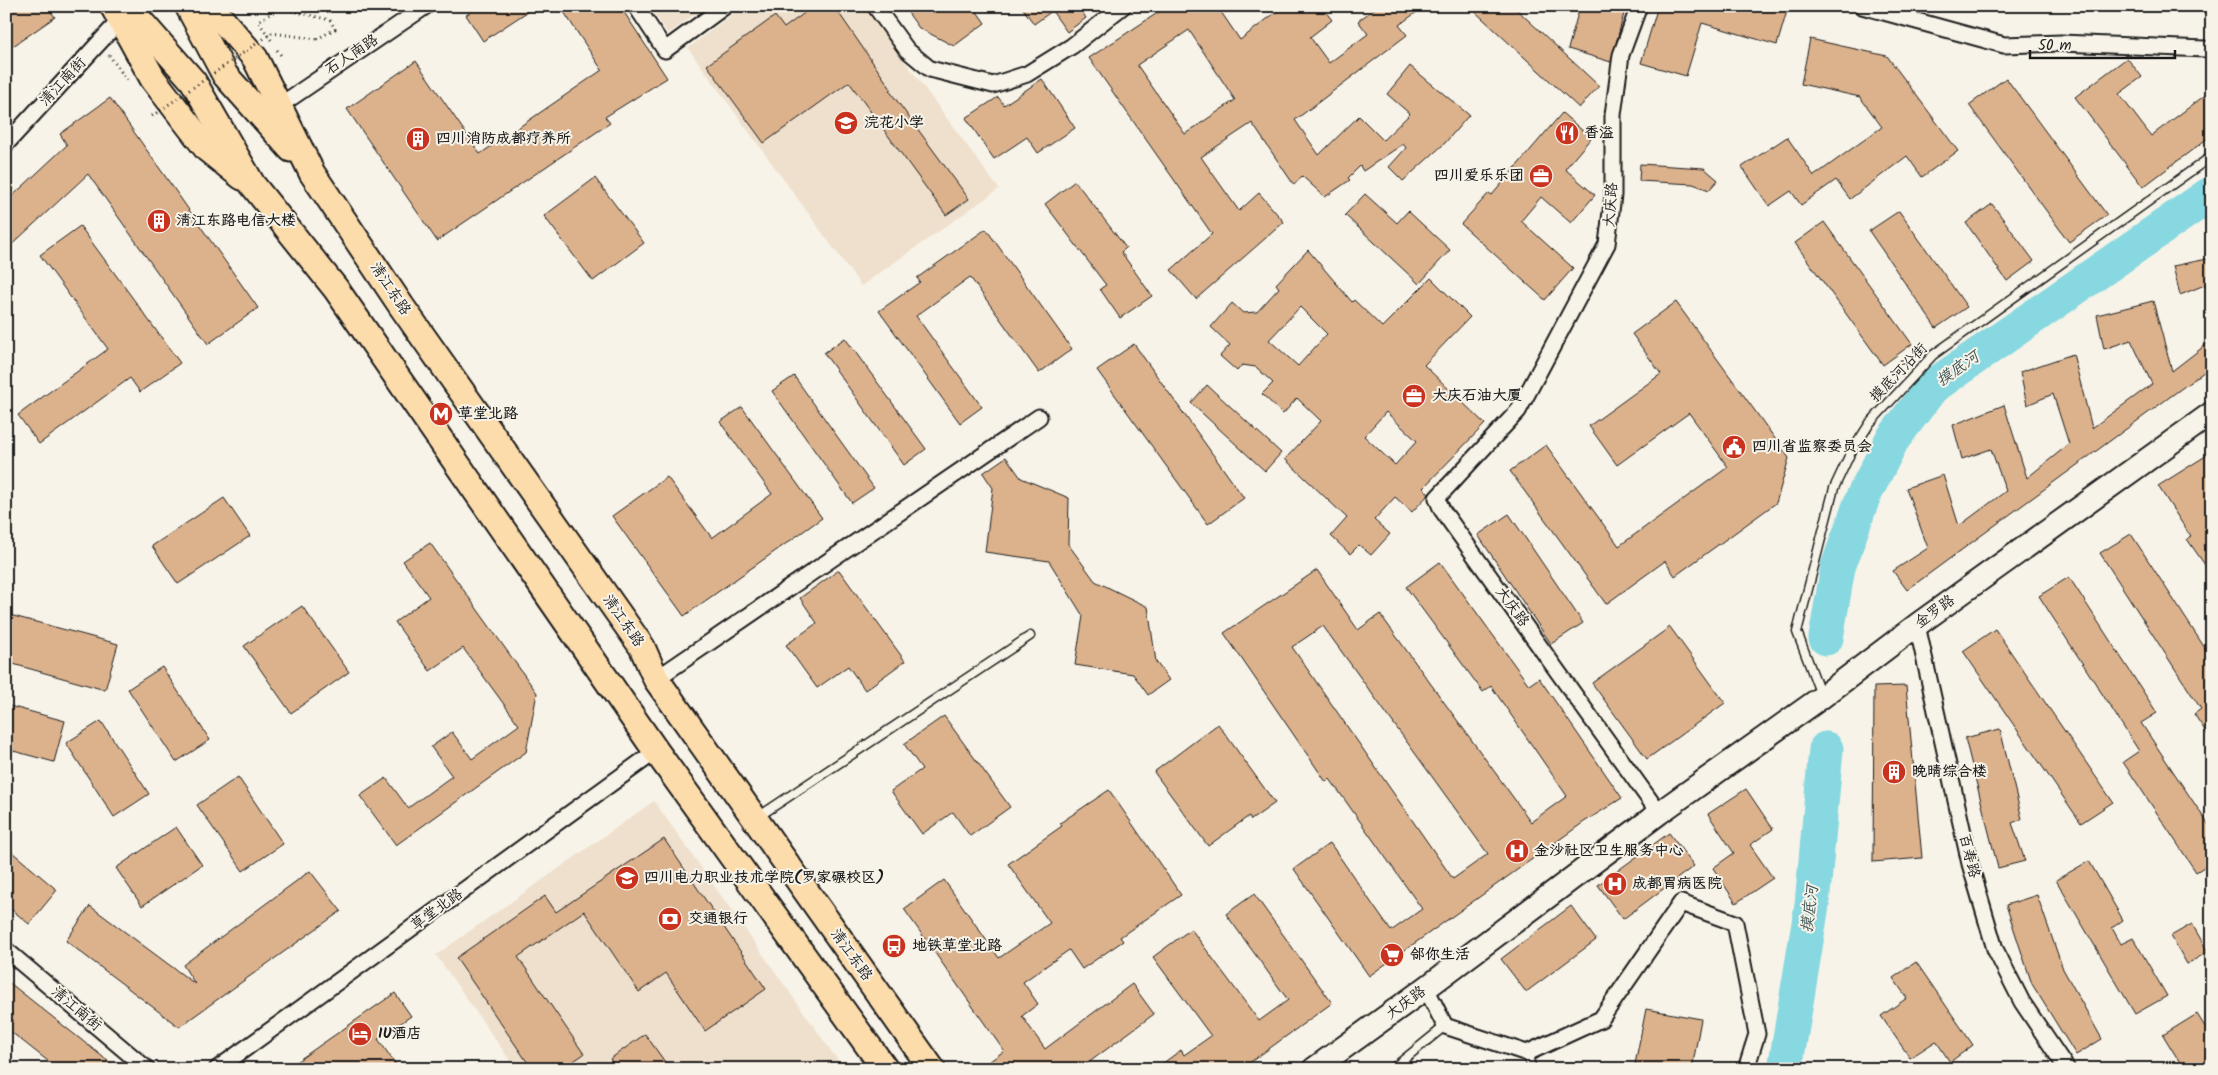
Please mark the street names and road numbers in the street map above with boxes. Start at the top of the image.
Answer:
street label: 石人南路 [320,28,384,82]
street label: 清江南街 [34,52,92,112]
street label: 大庆路 [1597,182,1625,228]
street label: 清江东路 [363,257,417,321]
street label: 摸底河沿街 [1864,338,1934,408]
street label: 大庆路 [1489,582,1535,632]
street label: 金罗路 [1910,589,1960,635]
street label: 清江东路 [596,590,650,652]
street label: 百寿路 [1952,831,1986,881]
street label: 草堂北路 [406,883,468,937]
street label: 清江东路 [824,924,878,986]
street label: 大庆路 [1381,980,1431,1026]
street label: 清江南街 [45,981,107,1037]

